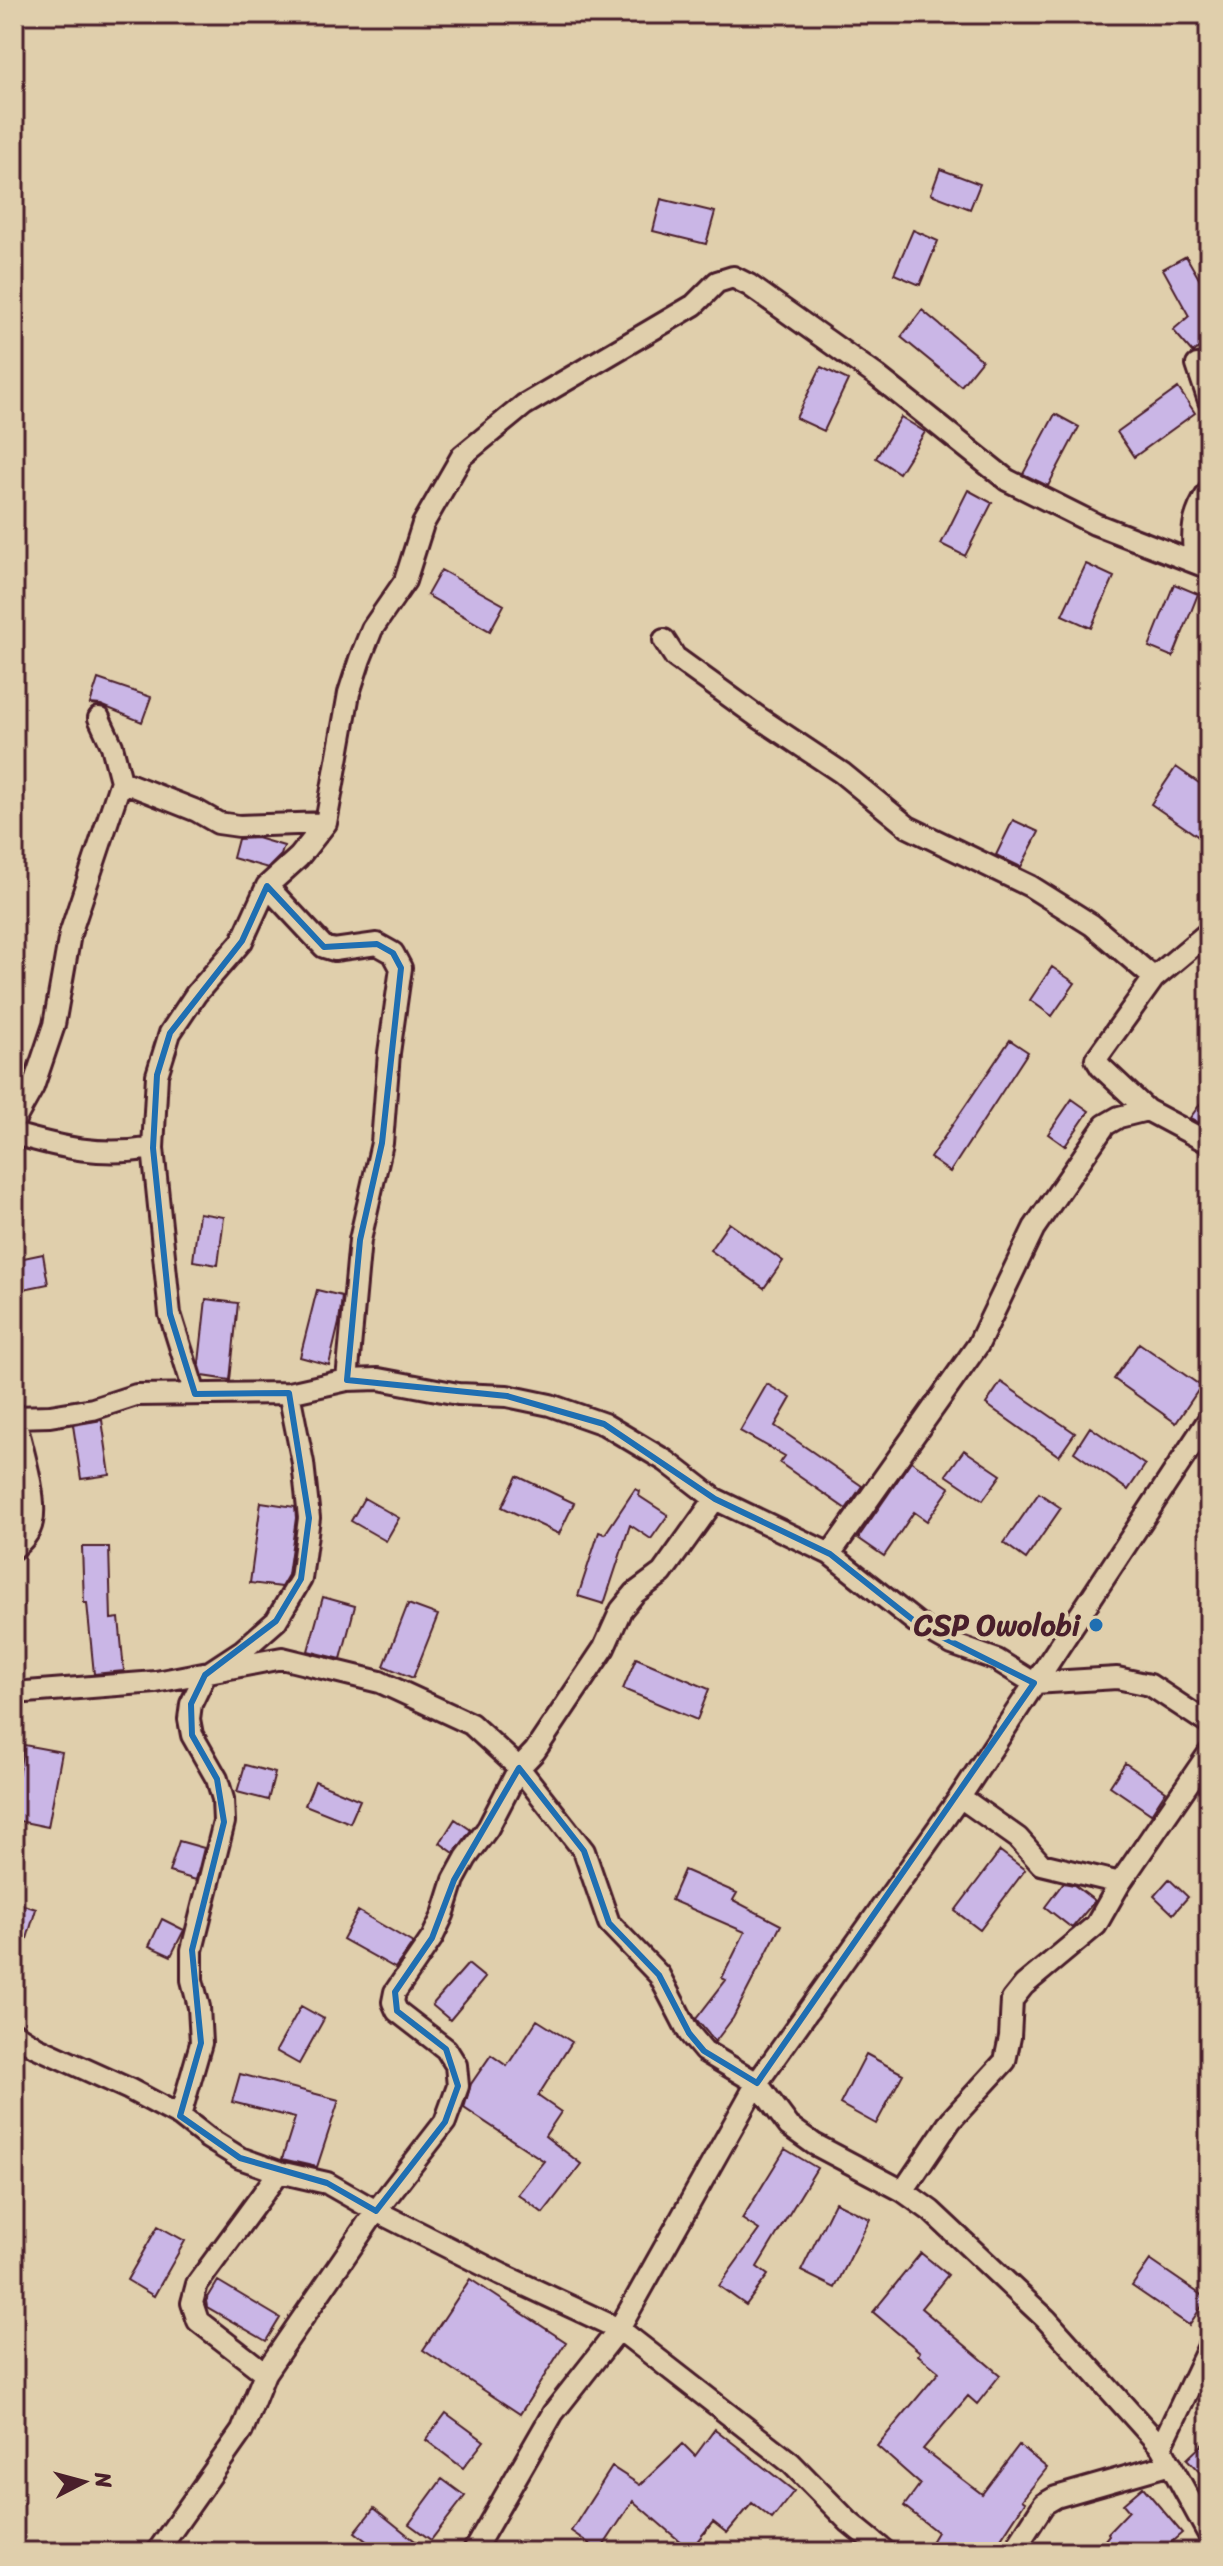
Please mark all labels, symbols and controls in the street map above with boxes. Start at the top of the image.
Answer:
place label: CSP Owolobi [913,1598,1082,1652]
marker: CSP Owolobi [1087,1616,1105,1634]
north arrow [44,2442,124,2522]
text: N [83,2469,124,2490]

